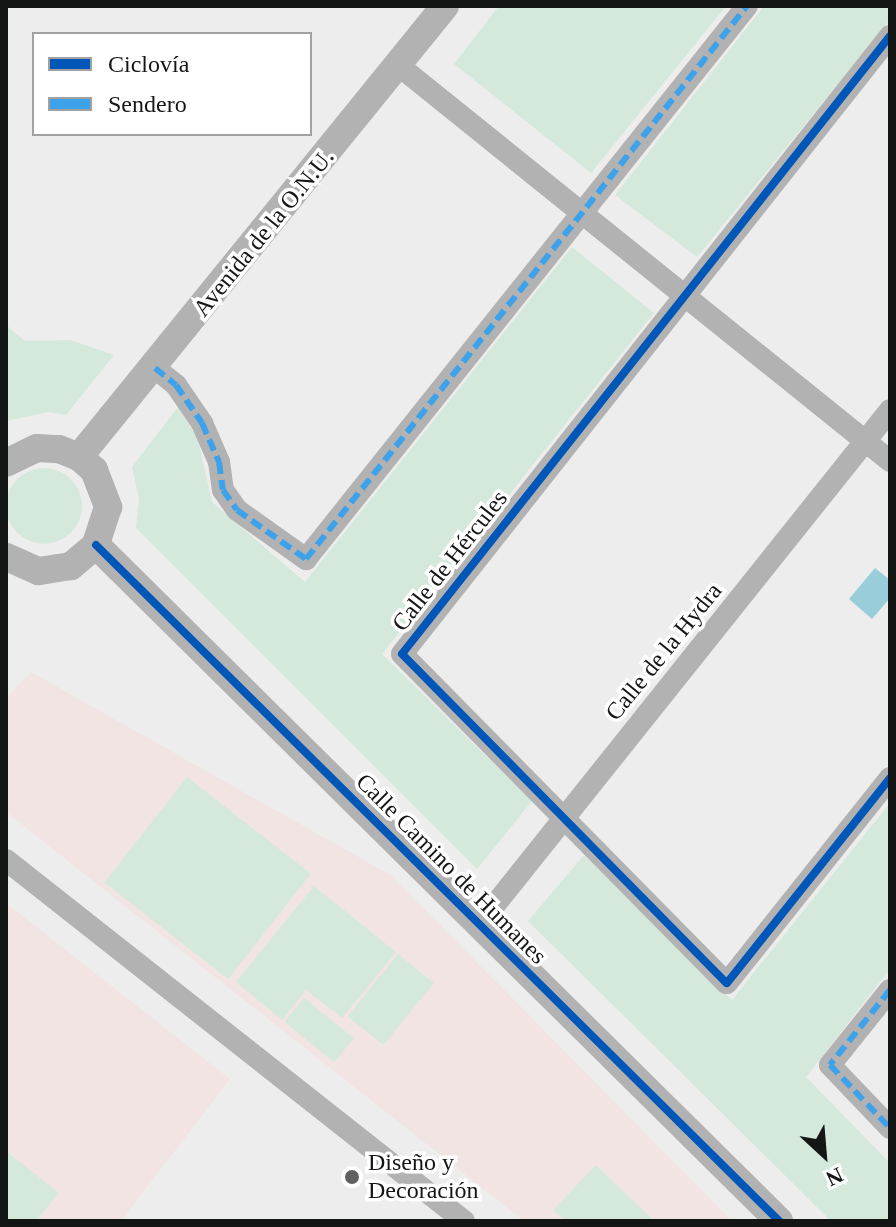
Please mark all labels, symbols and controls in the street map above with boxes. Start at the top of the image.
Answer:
legend [32,32,312,136]
text: Ciclovía [108,51,189,77]
text: Sendero [108,91,187,117]
street label: Avenida de la O.N.U. [188,143,340,323]
street label: Calle de Hércules [386,485,514,637]
street label: Calle de la Hydra [600,577,728,727]
street label: Calle Camino de Humanes [350,768,552,970]
north arrow [784,1115,864,1195]
place label: Diseño y Decoración [368,1149,479,1205]
text: N [822,1162,847,1192]
marker: Diseño y Decoración [343,1168,361,1186]

